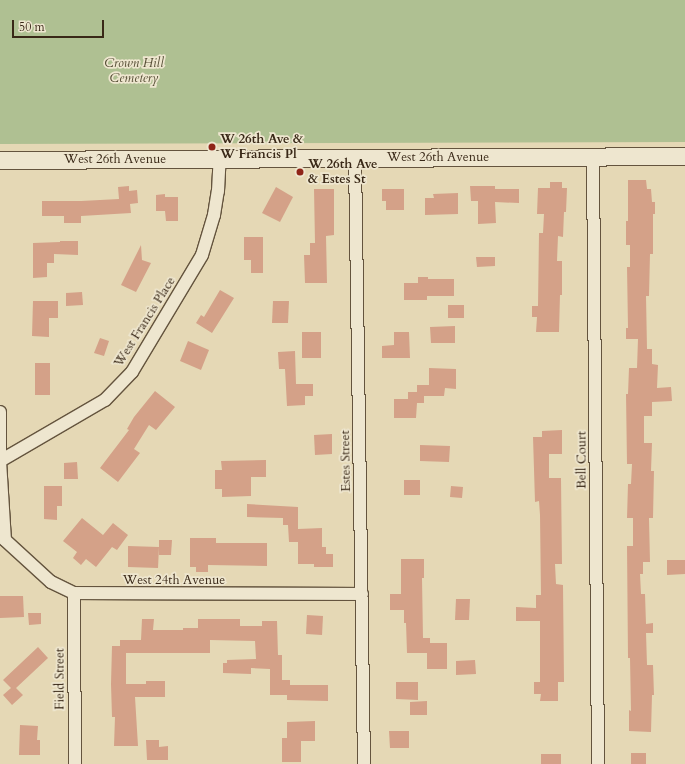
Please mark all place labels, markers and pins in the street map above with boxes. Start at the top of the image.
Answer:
place label: W 26th Ave & W Francis Pl [220,132,303,163]
marker: W 26th Ave & W Francis Pl [207,142,217,152]
place label: W 26th Ave & Estes St [308,157,378,188]
marker: W 26th Ave & Estes St [295,167,305,177]

